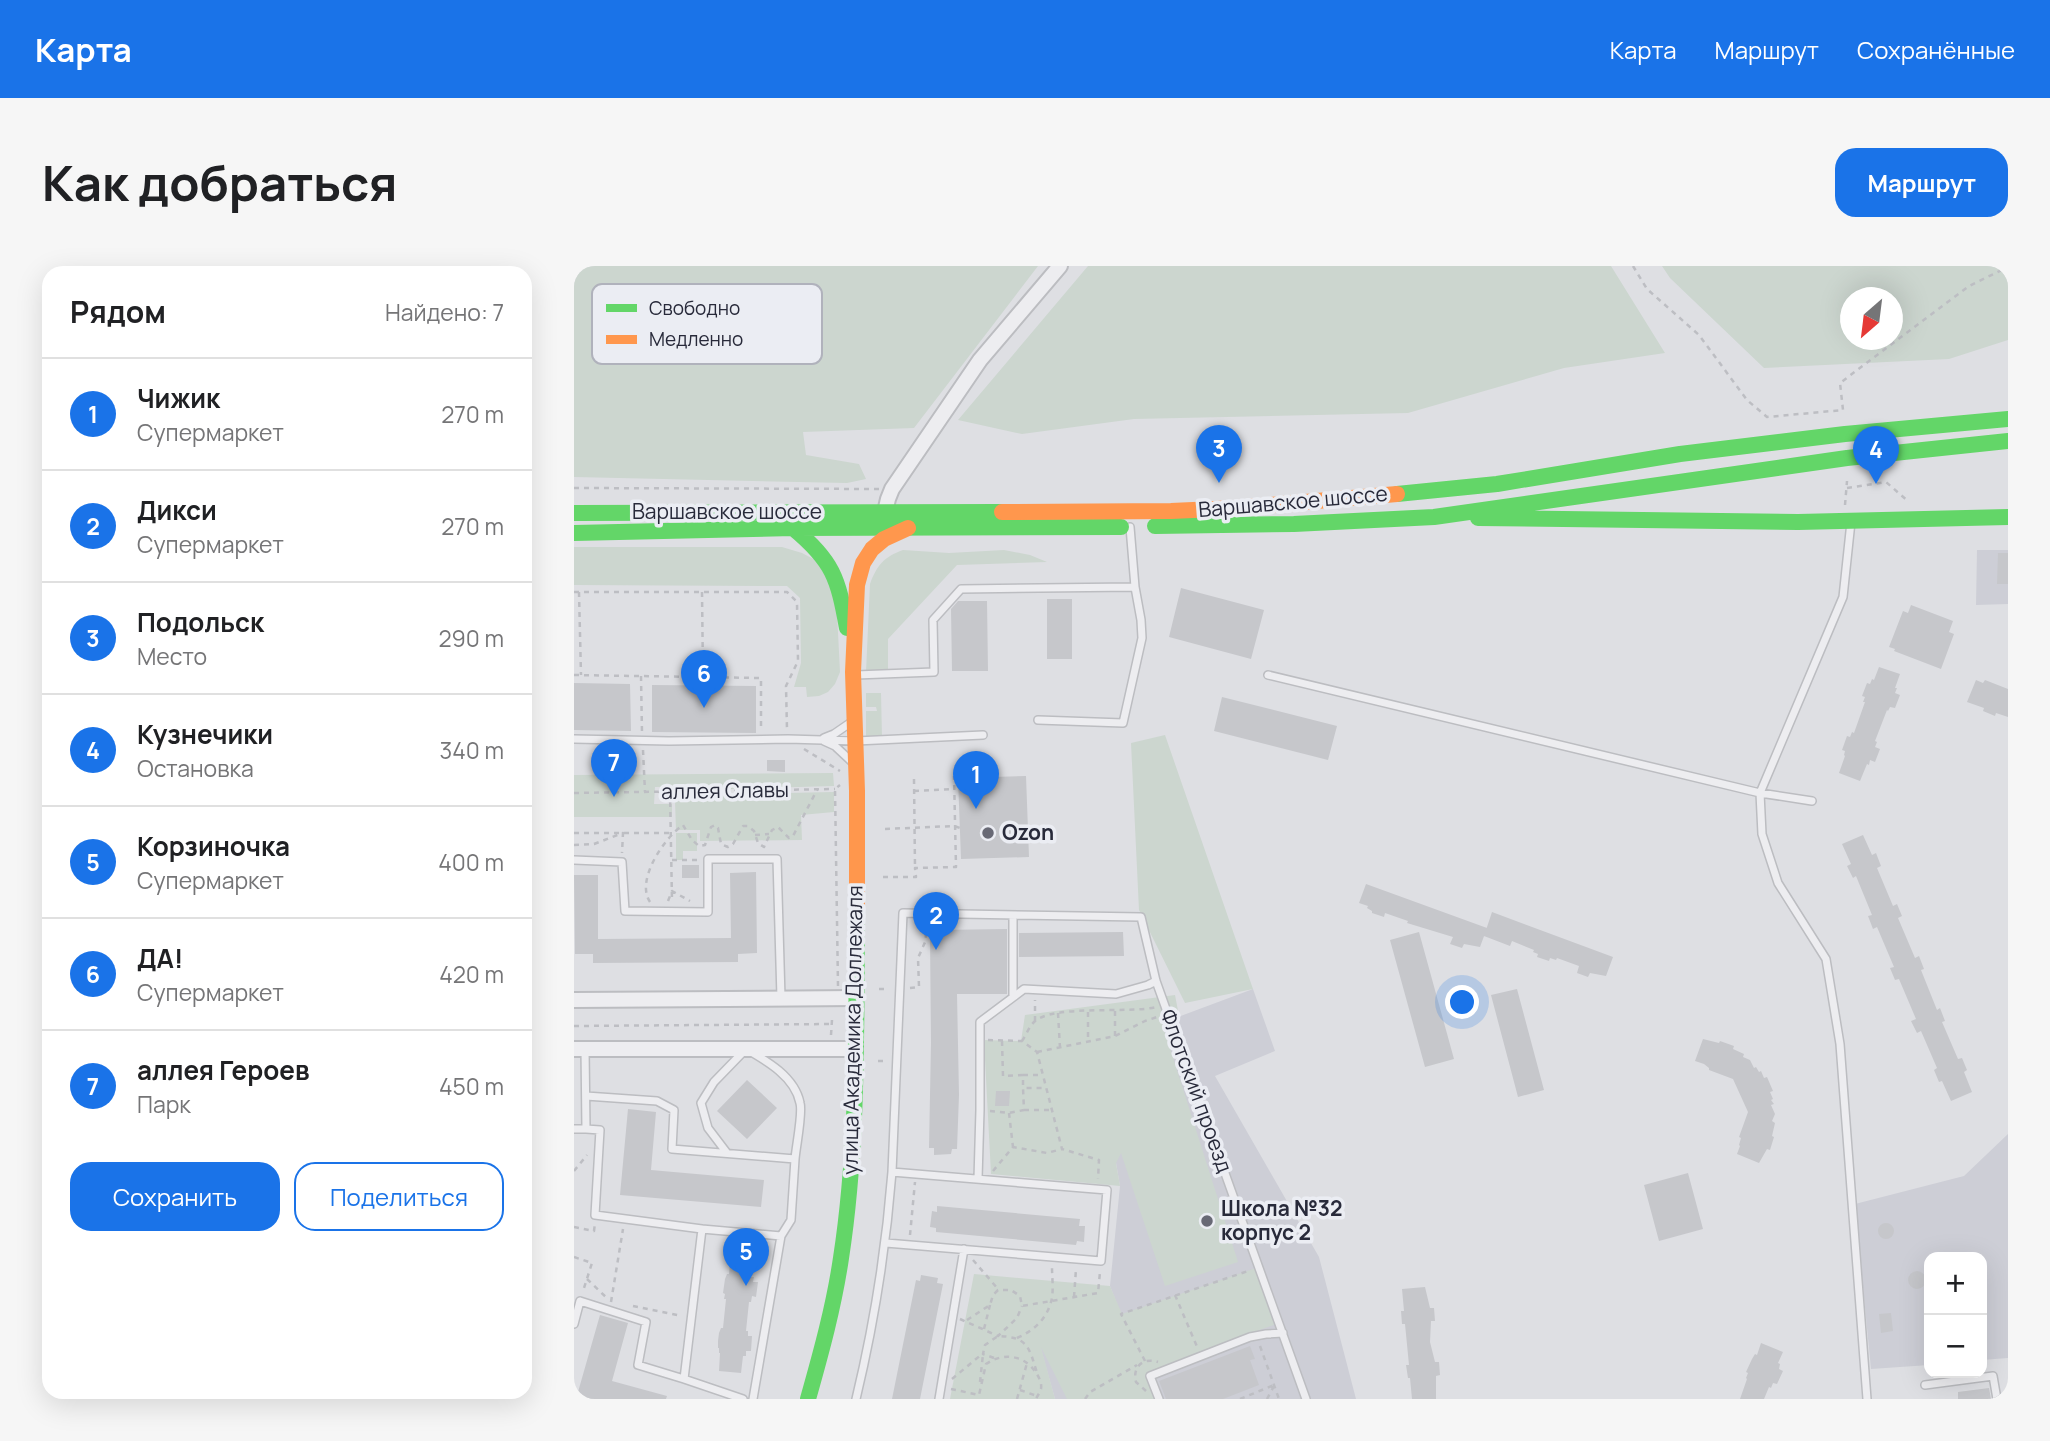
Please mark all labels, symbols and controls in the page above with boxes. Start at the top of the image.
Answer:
text: Карта [35,27,132,72]
text: Карта [1610,33,1677,66]
text: Маршрут [1715,33,1819,66]
text: Сохранённые [1857,33,2015,66]
button: Маршрут [1835,148,2008,217]
text: Как добраться [42,149,397,216]
legend [592,284,822,364]
north arrow [1840,287,1903,350]
text: Рядом [70,291,166,332]
text: Свободно [649,295,740,321]
text: Найдено: 7 [385,296,504,328]
text: Медленно [649,326,743,352]
text: Чижик [137,380,220,416]
text: 1 [88,398,98,430]
text: 270 m [441,398,504,430]
text: Супермаркет [137,416,284,448]
pin: 3 [1196,425,1242,483]
pin: 4 [1853,426,1899,484]
street label: Варшавское шоссе [1197,479,1389,523]
text: Дикси [137,492,217,528]
street label: Варшавское шоссе [632,497,822,525]
text: 2 [86,510,100,542]
text: 270 m [441,510,504,542]
text: Супермаркет [137,528,284,560]
text: Подольск [137,604,264,640]
text: 3 [86,622,100,654]
text: 290 m [438,622,504,654]
text: Место [137,640,207,672]
pin: 6 [681,650,727,708]
text: Кузнечики [137,716,273,752]
text: 4 [86,734,100,766]
text: 340 m [440,734,504,766]
pin: 7 [591,739,637,797]
pin: 1 [953,751,999,809]
text: Остановка [137,752,254,784]
street label: аллея Славы [661,775,789,805]
place label: Ozon [1002,818,1054,846]
marker: Ozon [980,825,996,841]
text: Корзиночка [137,828,290,864]
text: 5 [86,846,100,878]
text: 400 m [438,846,504,878]
text: Супермаркет [137,864,284,896]
street label: улица Академика Доллежаля [835,885,869,1175]
pin: 2 [913,892,959,950]
text: ДА! [137,940,183,976]
text: 6 [86,958,100,990]
text: 420 m [439,958,504,990]
text: Супермаркет [137,976,284,1008]
your location [1445,985,1479,1019]
street label: Флотский проезд [1154,1005,1239,1176]
text: аллея Героев [137,1052,309,1088]
text: 7 [87,1070,99,1102]
text: 450 m [439,1070,504,1102]
text: Парк [137,1088,191,1120]
button: Сохранить [70,1162,280,1231]
button: Поделиться [294,1162,504,1231]
place label: Школа №32 корпус 2 [1221,1194,1342,1246]
marker: Школа №32 корпус 2 [1199,1213,1215,1229]
pin: 5 [723,1228,769,1286]
map controls [1924,1252,1987,1378]
button: + [1924,1252,1987,1315]
button: − [1924,1315,1987,1378]

